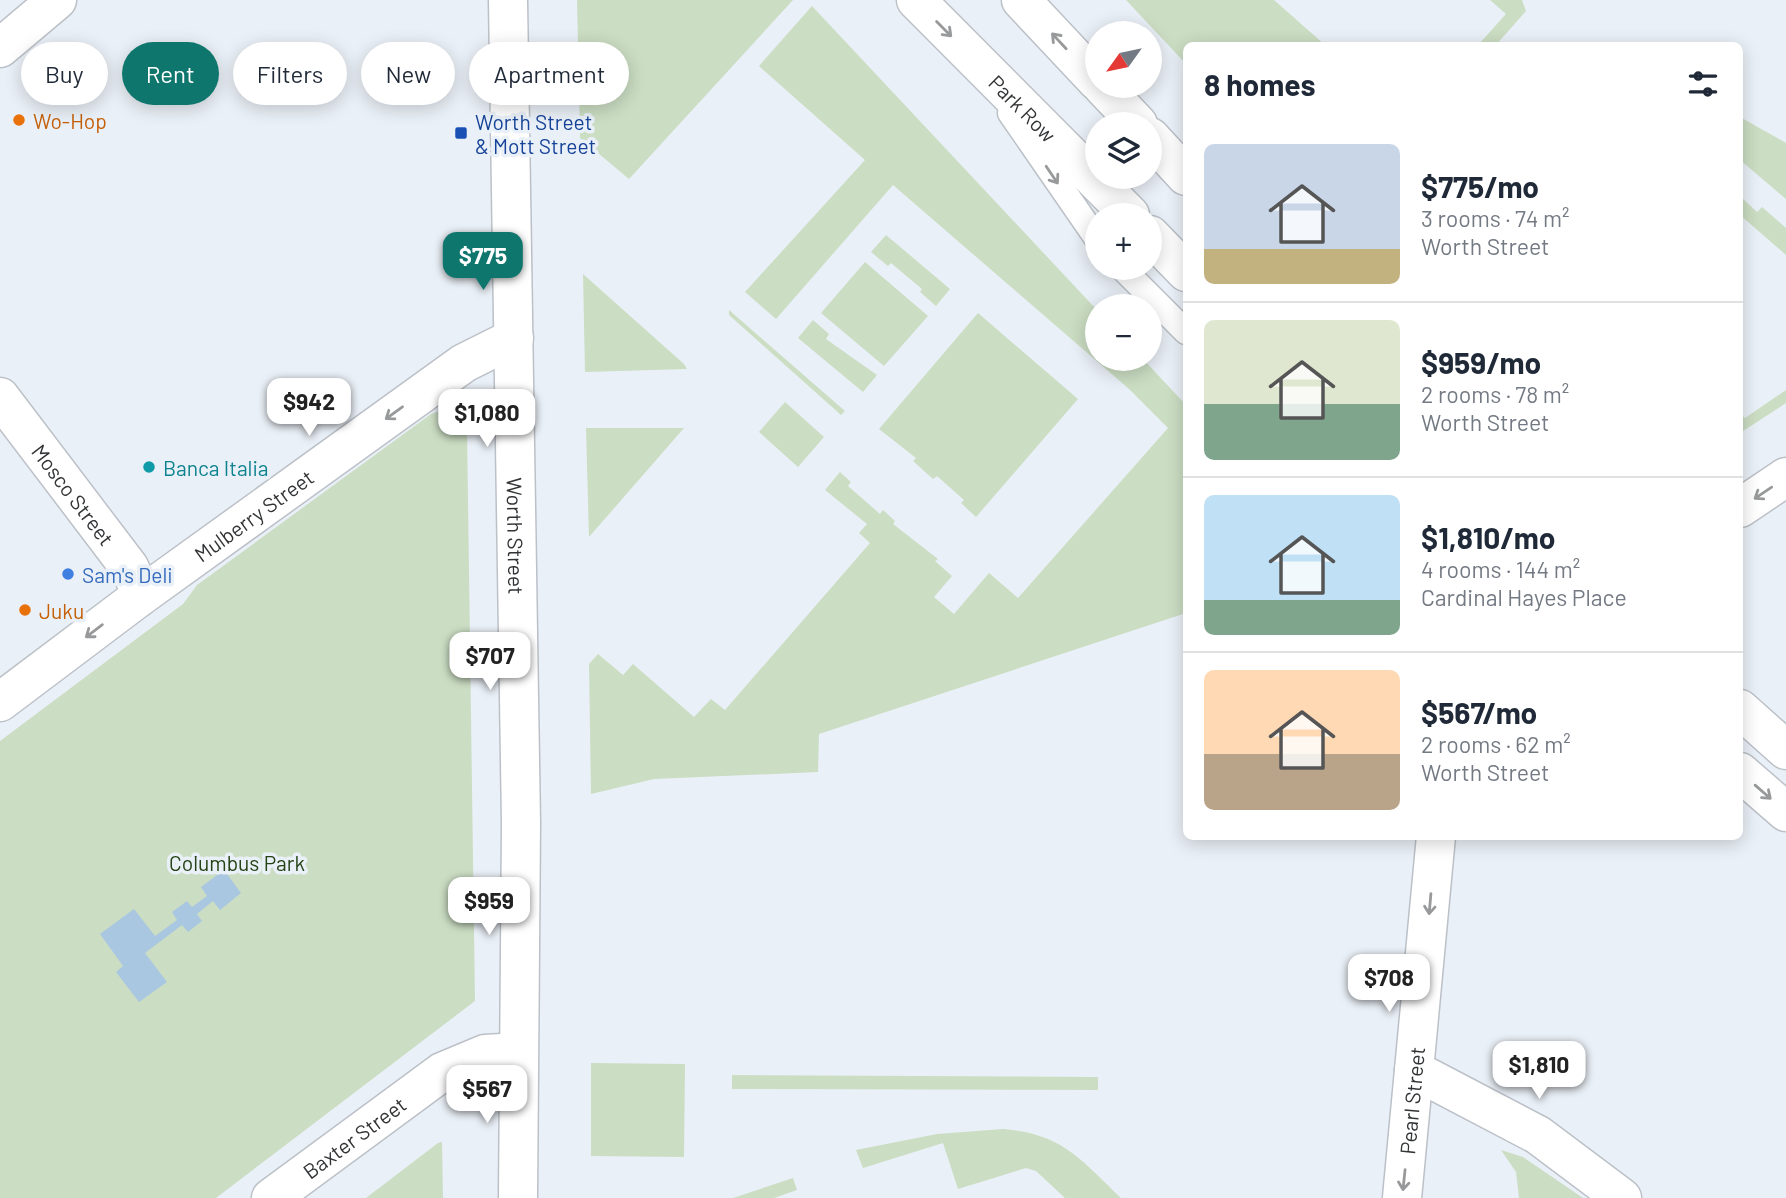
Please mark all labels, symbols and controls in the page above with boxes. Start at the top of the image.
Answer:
one-way arrow [936,20,953,37]
north arrow [1085,21,1162,98]
map controls [1085,21,1162,371]
one-way arrow [1051,32,1068,49]
chip: Buy [21,42,108,105]
chip: Rent [122,42,219,105]
chip: Filters [233,42,347,105]
chip: New [361,42,455,105]
chip: Apartment [469,42,629,105]
icon: filters [1684,65,1722,103]
text: 8 homes [1204,66,1315,102]
street label: Park Row [985,69,1062,146]
place label: Wo-Hop [33,108,107,133]
place label: Worth Street & Mott Street [475,109,596,158]
marker: Wo-Hop [11,112,27,128]
button: layers [1085,112,1162,189]
marker: Worth Street & Mott Street [453,125,469,141]
one-way arrow [1045,165,1059,184]
text: $775/mo [1421,168,1539,204]
icon: home [1260,172,1344,256]
button: + [1085,203,1162,280]
text: 3 rooms · 74 m² [1421,204,1570,232]
pin: $775 [442,232,524,292]
text: Worth Street [1421,232,1549,260]
text: $775 [459,241,507,269]
button: − [1085,294,1162,371]
text: $959/mo [1421,344,1541,380]
icon: home [1260,348,1344,432]
pin: $942 [268,378,350,438]
text: 2 rooms · 78 m² [1421,380,1569,408]
text: $942 [283,387,335,415]
pin: $1,080 [430,390,544,449]
text: $1,080 [454,398,520,426]
one-way arrow [385,405,404,420]
text: Worth Street [1421,408,1549,436]
street label: Mosco Street [27,439,120,550]
place label: Banca Italia [163,455,269,480]
marker: Banca Italia [141,459,157,475]
street label: Mulberry Street [189,464,318,566]
street label: Worth Street [503,477,530,595]
one-way arrow [1754,486,1773,500]
text: $1,810/mo [1421,519,1555,555]
icon: home [1260,523,1344,607]
text: 4 rooms · 144 m² [1421,555,1580,583]
place label: Sam's Deli [82,562,173,587]
marker: Sam's Deli [60,566,76,582]
text: Cardinal Hayes Place [1421,583,1627,611]
place label: Juku [39,598,84,623]
marker: Juku [17,602,33,618]
one-way arrow [85,624,104,638]
pin: $707 [449,632,531,692]
text: $707 [465,641,515,669]
text: $567/mo [1421,694,1537,730]
icon: home [1260,698,1344,782]
text: 2 rooms · 62 m² [1421,730,1571,758]
text: Worth Street [1421,758,1549,786]
one-way arrow [1754,784,1772,800]
park label: Columbus Park [169,850,305,875]
pin: $959 [448,878,530,937]
text: $959 [464,886,514,914]
one-way arrow [1423,893,1436,915]
pin: $708 [1348,954,1430,1014]
text: $708 [1364,963,1414,991]
pin: $1,810 [1482,1042,1596,1101]
street label: Pearl Street [1394,1046,1429,1155]
text: $1,810 [1509,1050,1569,1078]
pin: $567 [446,1066,528,1125]
text: $567 [462,1074,512,1102]
street label: Baxter Street [298,1091,410,1183]
one-way arrow [1398,1168,1411,1191]

